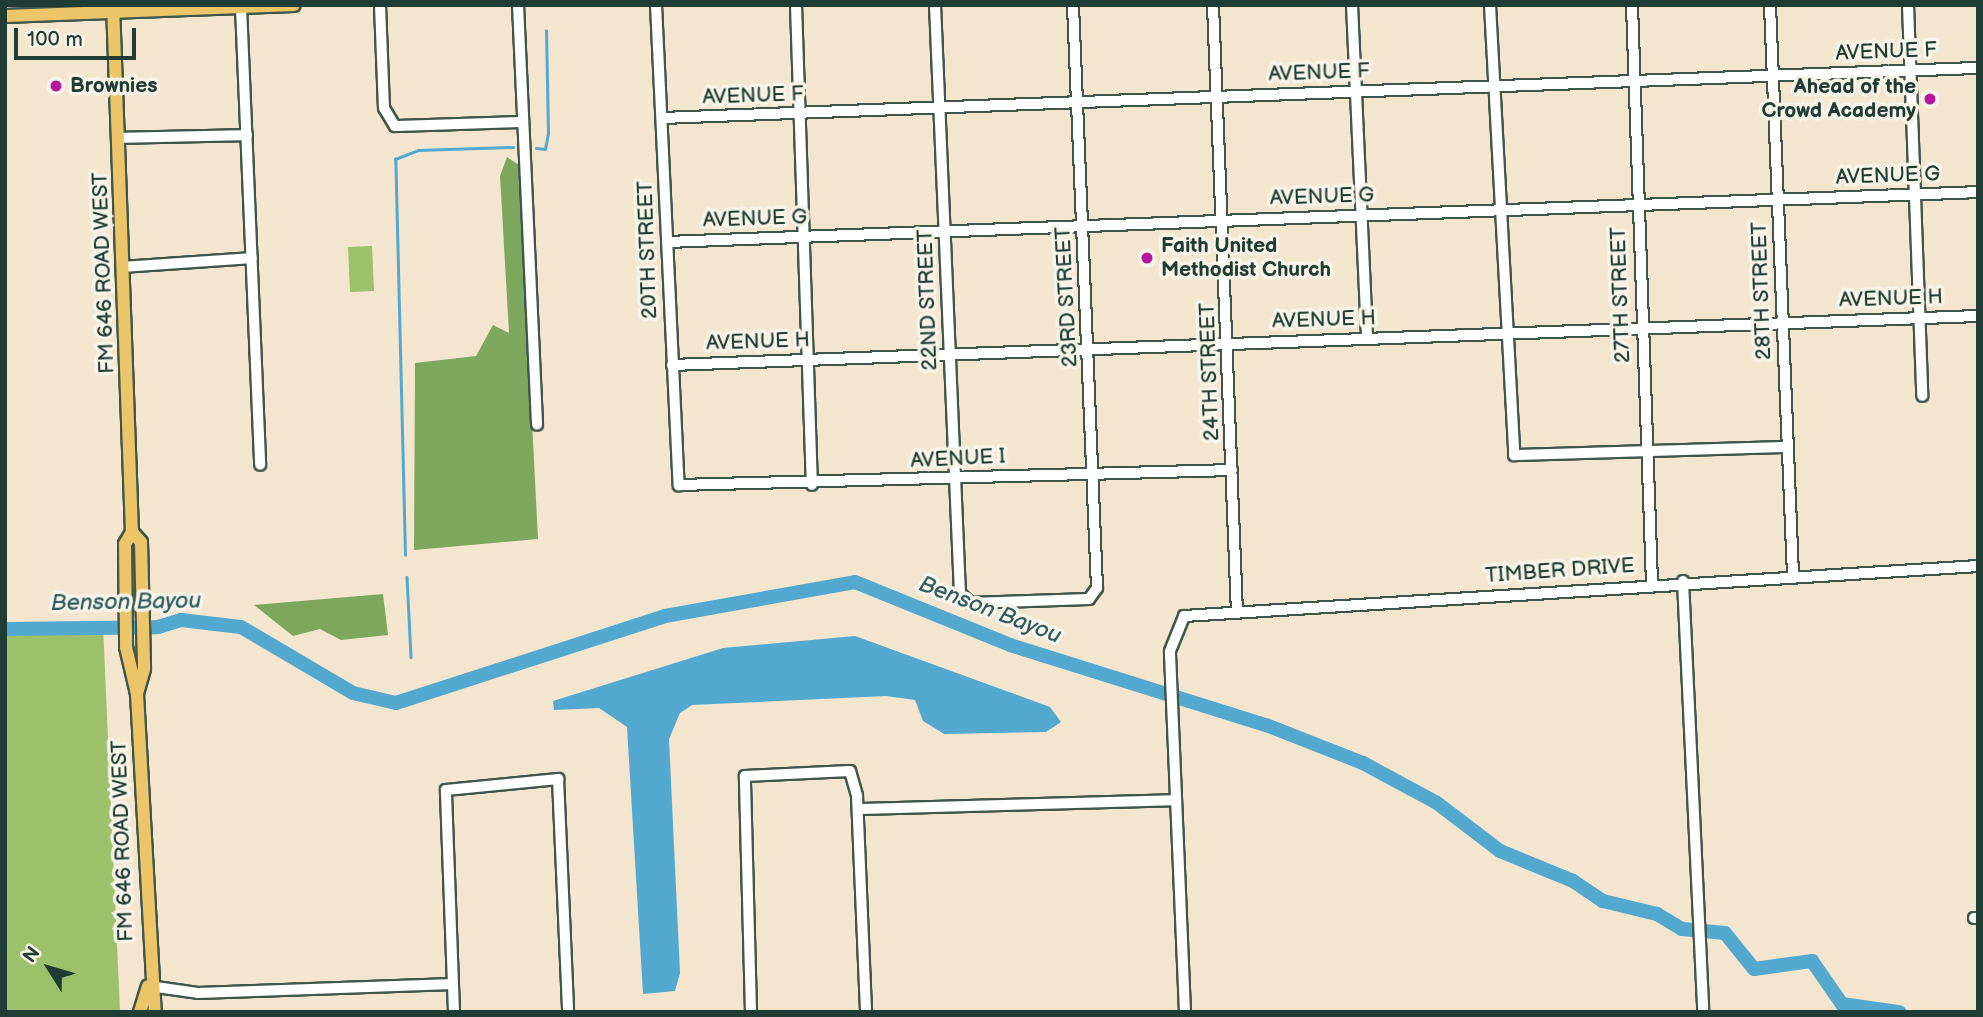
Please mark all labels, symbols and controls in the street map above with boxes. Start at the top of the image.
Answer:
scale bar [18,14,140,58]
text: 100 m [27,27,83,52]
street label: AVENUE F [1835,38,1937,66]
street label: AVENUE F [1268,59,1370,87]
place label: Brownies [70,73,158,99]
place label: Ahead of the Crowd Academy [1762,74,1916,124]
marker: Brownies [48,78,64,94]
street label: AVENUE F [702,82,804,110]
marker: Ahead of the Crowd Academy [1922,91,1938,107]
street label: AVENUE G [1835,162,1941,190]
street label: FM 646 ROAD WEST [88,171,120,375]
street label: 20TH STREET [633,180,663,320]
street label: AVENUE G [1269,183,1375,211]
street label: AVENUE G [702,205,808,233]
street label: 28TH STREET [1747,221,1777,361]
street label: 23RD STREET [1051,226,1083,368]
street label: 27TH STREET [1606,226,1636,364]
street label: 22ND STREET [913,229,943,371]
place label: Faith United Methodist Church [1161,233,1331,283]
marker: Faith United Methodist Church [1139,250,1155,266]
street label: AVENUE H [1839,285,1943,313]
street label: 24TH STREET [1195,302,1225,442]
street label: AVENUE H [1272,306,1376,334]
street label: AVENUE H [706,328,810,356]
street label: AVENUE I [910,444,1006,474]
street label: TIMBER DRIVE [1484,553,1636,589]
water label: Benson Bayou [915,570,1065,650]
water label: Benson Bayou [51,587,201,617]
street label: FM 646 ROAD WEST [107,739,139,943]
north arrow [14,933,84,1003]
text: N [18,942,45,968]

